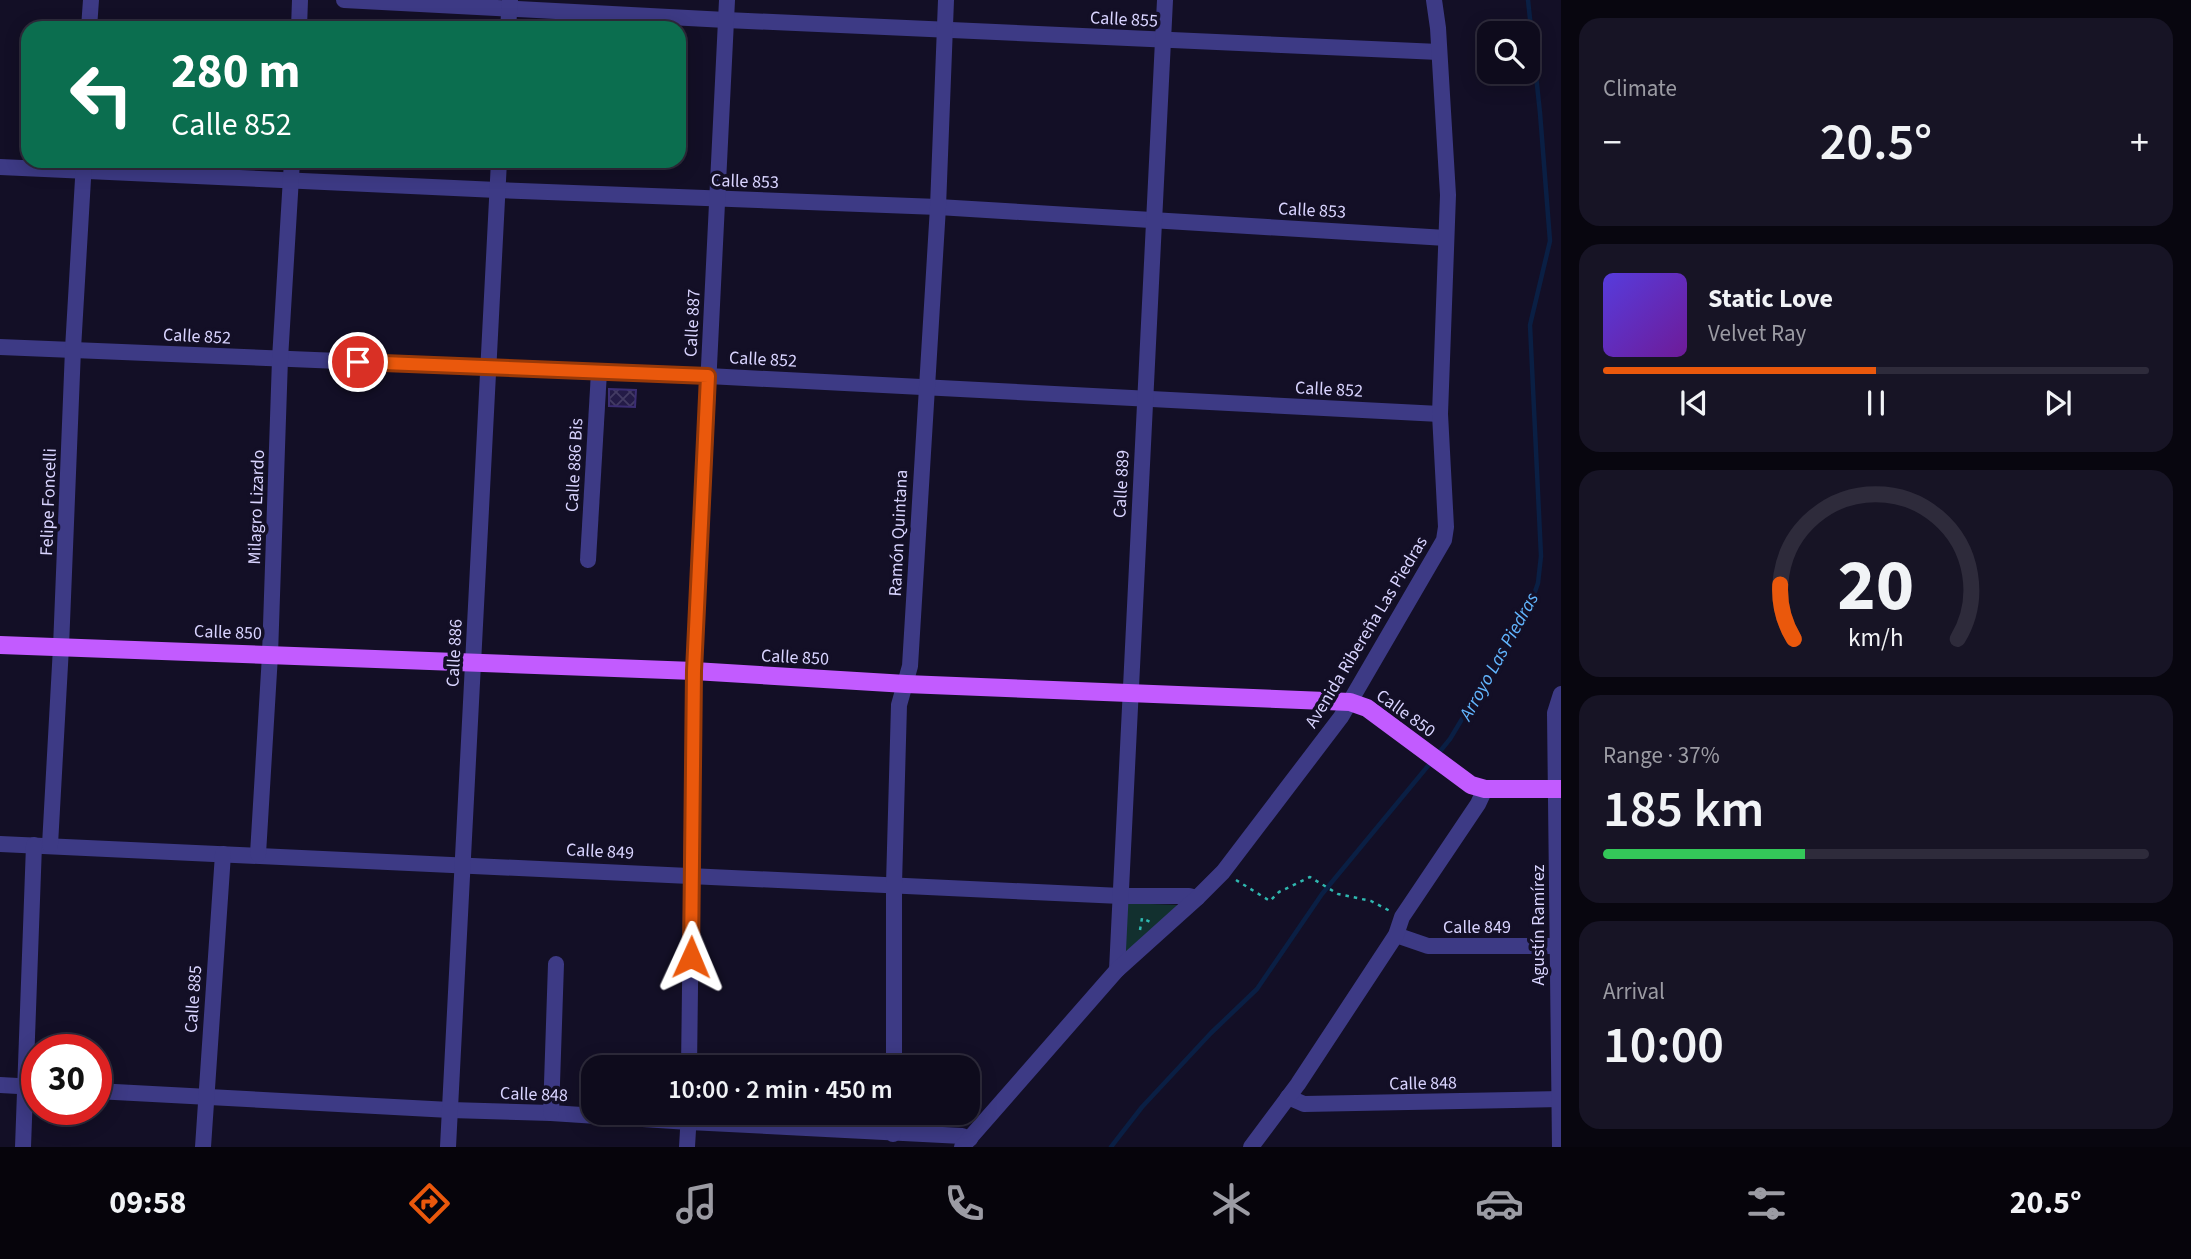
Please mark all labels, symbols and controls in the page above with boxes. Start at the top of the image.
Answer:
street label: Calle 855 [1089,5,1159,34]
map controls [1477,21,1540,84]
button: search [1477,21,1540,84]
text: 280 m [171,37,300,107]
icon: left [56,49,147,140]
text: Climate [1603,72,1677,105]
text: Calle 852 [171,102,292,148]
text: 20.5° [1820,106,1932,180]
text: − [1603,116,1622,170]
text: + [2130,116,2149,170]
street label: Calle 853 [711,168,779,195]
street label: Calle 853 [1277,196,1347,225]
text: Static Love [1708,280,1833,317]
street label: Calle 887 [678,288,707,358]
text: Velvet Ray [1708,317,1806,350]
street label: Calle 852 [162,322,232,351]
pin [328,332,388,392]
icon: arrive [339,343,377,381]
street label: Calle 852 [728,345,798,374]
street label: Calle 852 [1294,375,1364,404]
icon: previous [1675,384,1713,422]
icon: pause [1857,384,1895,422]
icon: next [2039,384,2077,422]
street label: Calle 886 Bis [560,417,589,513]
street label: Felipe Foncelli [34,448,63,556]
street label: Milagro Lizardo [242,449,271,565]
street label: Calle 889 [1107,449,1136,519]
street label: Ramón Quintana [883,469,914,597]
street label: Avenida Ribereña Las Piedras [1299,532,1434,733]
text: 20 [1838,535,1914,639]
water label: Arroyo Las Piedras [1452,588,1546,726]
street label: Calle 886 [440,618,469,688]
street label: Calle 850 [194,619,262,646]
text: km/h [1848,620,1904,656]
street label: Calle 850 [760,643,830,672]
street label: Calle 850 [1371,683,1441,743]
text: Range · 37% [1603,739,1720,772]
text: 185 km [1603,773,1764,847]
street label: Calle 849 [565,837,635,866]
street label: Agustín Ramírez [1526,864,1551,986]
street label: Calle 849 [1443,915,1511,940]
position arrow [654,920,728,994]
street label: Calle 885 [179,964,208,1034]
text: Arrival [1603,975,1665,1008]
text: 10:00 [1603,1009,1724,1083]
speed limit sign: 30 [21,1034,112,1125]
street label: Calle 848 [1389,1070,1457,1097]
text: 10:00 · 2 min · 450 m [668,1071,893,1108]
street label: Calle 848 [500,1081,568,1108]
icon: directions [405,1179,454,1228]
icon: music [672,1179,721,1228]
icon: phone [940,1179,989,1228]
icon: climate [1207,1179,1256,1228]
icon: car [1475,1179,1524,1228]
icon: filters [1742,1179,1791,1228]
text: 09:58 [109,1180,186,1226]
text: 20.5° [2010,1180,2082,1226]

